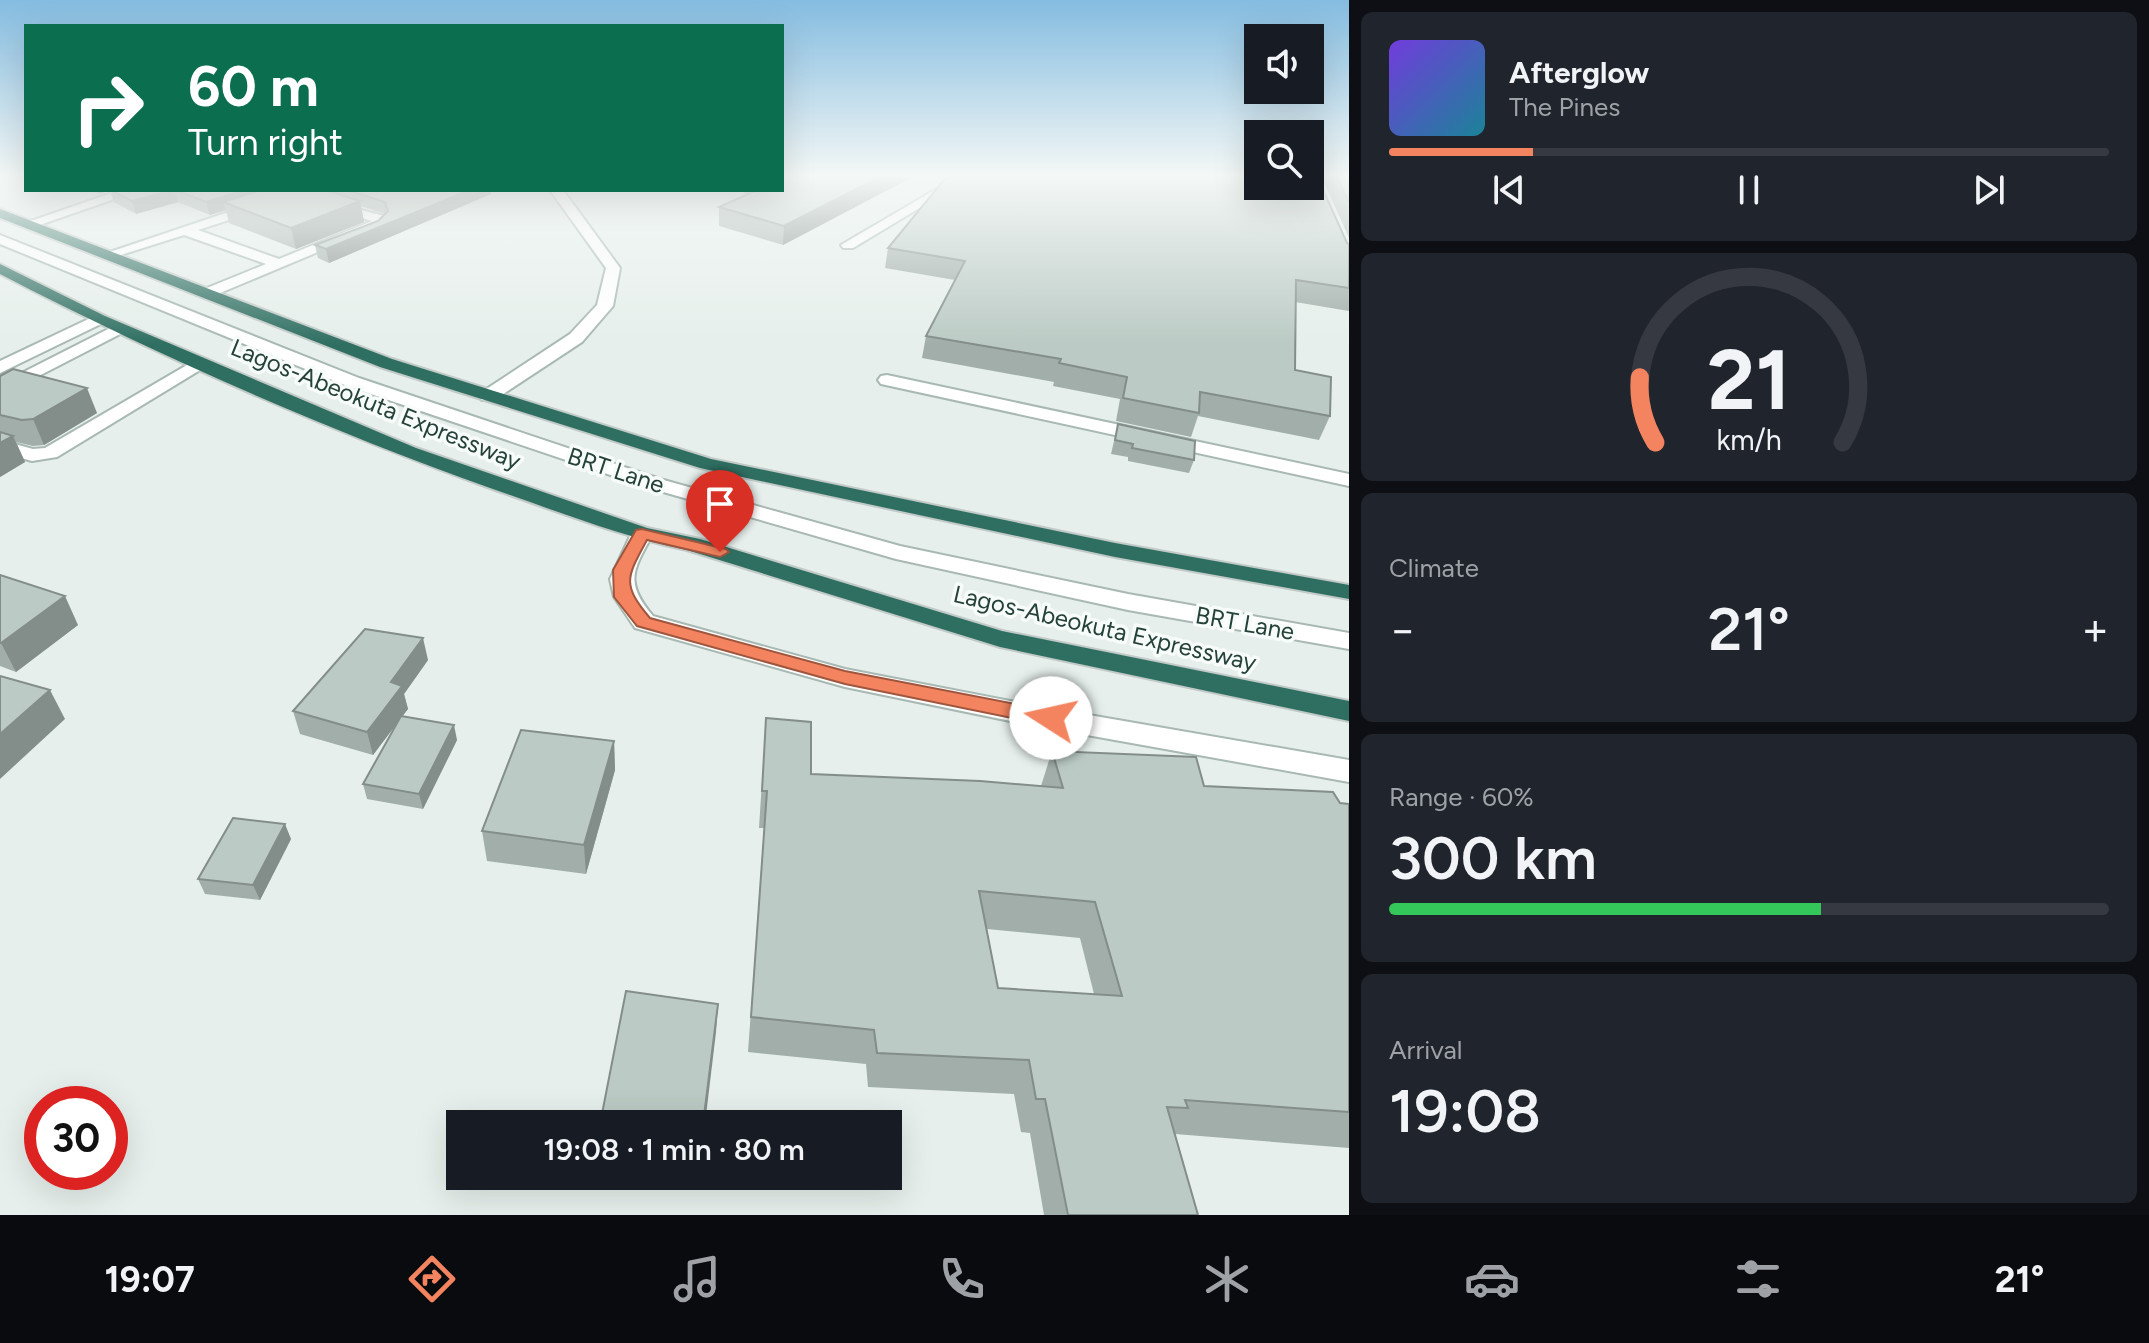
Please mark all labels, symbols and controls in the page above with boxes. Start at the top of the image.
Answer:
map controls [1244,24,1324,200]
button: sound [1244,24,1324,104]
text: 60 m [188,53,319,120]
text: Afterglow [1509,54,1649,91]
icon: right [56,56,160,160]
text: The Pines [1509,91,1620,123]
button: search [1244,120,1324,200]
text: Turn right [188,121,343,164]
icon: previous [1487,168,1531,212]
icon: pause [1727,168,1771,212]
icon: next [1967,168,2011,212]
text: 21 [1707,329,1791,429]
street label: Lagos-Abeokuta Expressway [227,332,526,476]
text: km/h [1716,423,1782,457]
street label: BRT Lane [564,441,668,499]
pin [686,470,754,552]
icon: arrive [698,482,742,526]
text: Climate [1389,552,1479,584]
street label: Lagos-Abeokuta Expressway [951,579,1260,677]
text: 21° [1708,593,1790,665]
street label: BRT Lane [1193,600,1297,646]
text: − [1389,603,1416,656]
text: + [2082,603,2109,656]
position arrow [1009,676,1093,760]
text: Range · 60% [1389,781,1534,813]
text: 300 km [1389,822,1597,894]
text: Arrival [1389,1034,1462,1066]
text: 19:08 [1389,1075,1541,1147]
speed limit sign: 30 [24,1086,128,1190]
text: 19:08 · 1 min · 80 m [543,1131,805,1168]
icon: directions [404,1251,460,1307]
icon: music [669,1251,725,1307]
icon: phone [934,1251,990,1307]
icon: climate [1199,1251,1255,1307]
icon: car [1464,1251,1520,1307]
icon: filters [1730,1251,1786,1307]
text: 19:07 [105,1258,195,1301]
text: 21° [1995,1258,2044,1301]

